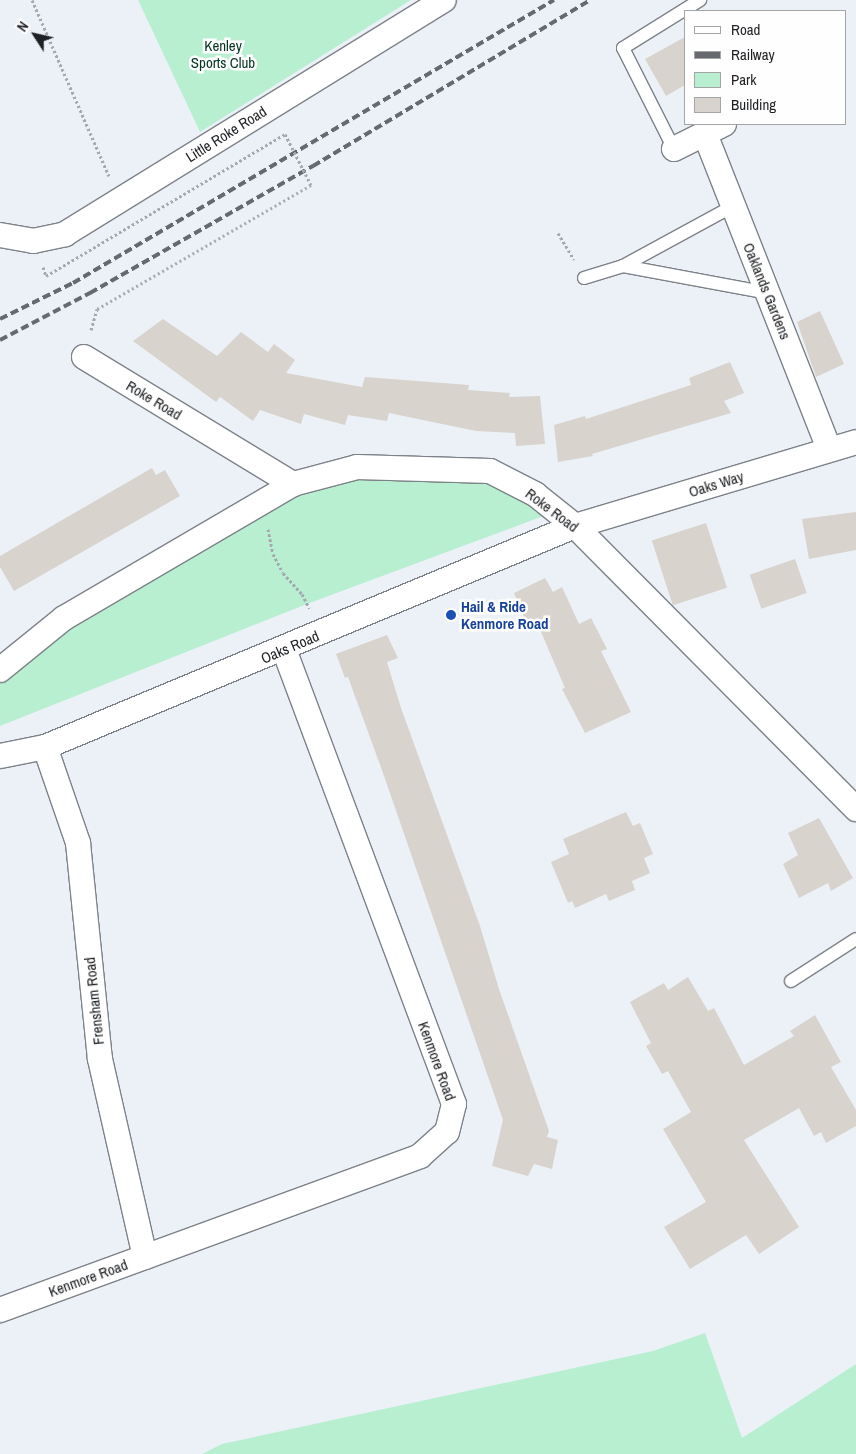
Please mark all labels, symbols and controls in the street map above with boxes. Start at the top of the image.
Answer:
north arrow [10,10,60,60]
legend [684,10,846,125]
text: N [13,18,32,35]
text: Road [731,19,760,40]
park label: Kenley Sports Club [191,36,255,71]
text: Railway [731,44,775,65]
text: Park [731,69,756,90]
text: Building [731,94,776,115]
street label: Little Roke Road [182,102,270,166]
street label: Oaklands Gardens [739,240,795,342]
street label: Roke Road [123,376,185,424]
street label: Oaks Way [686,467,746,501]
street label: Roke Road [522,484,582,536]
place label: Hail & Ride Kenmore Road [461,597,548,632]
marker: Hail & Ride Kenmore Road [445,609,457,621]
street label: Oaks Road [258,627,322,667]
street label: Frensham Road [80,956,108,1046]
street label: Kenmore Road [414,1019,460,1103]
street label: Kenmore Road [46,1255,130,1301]

